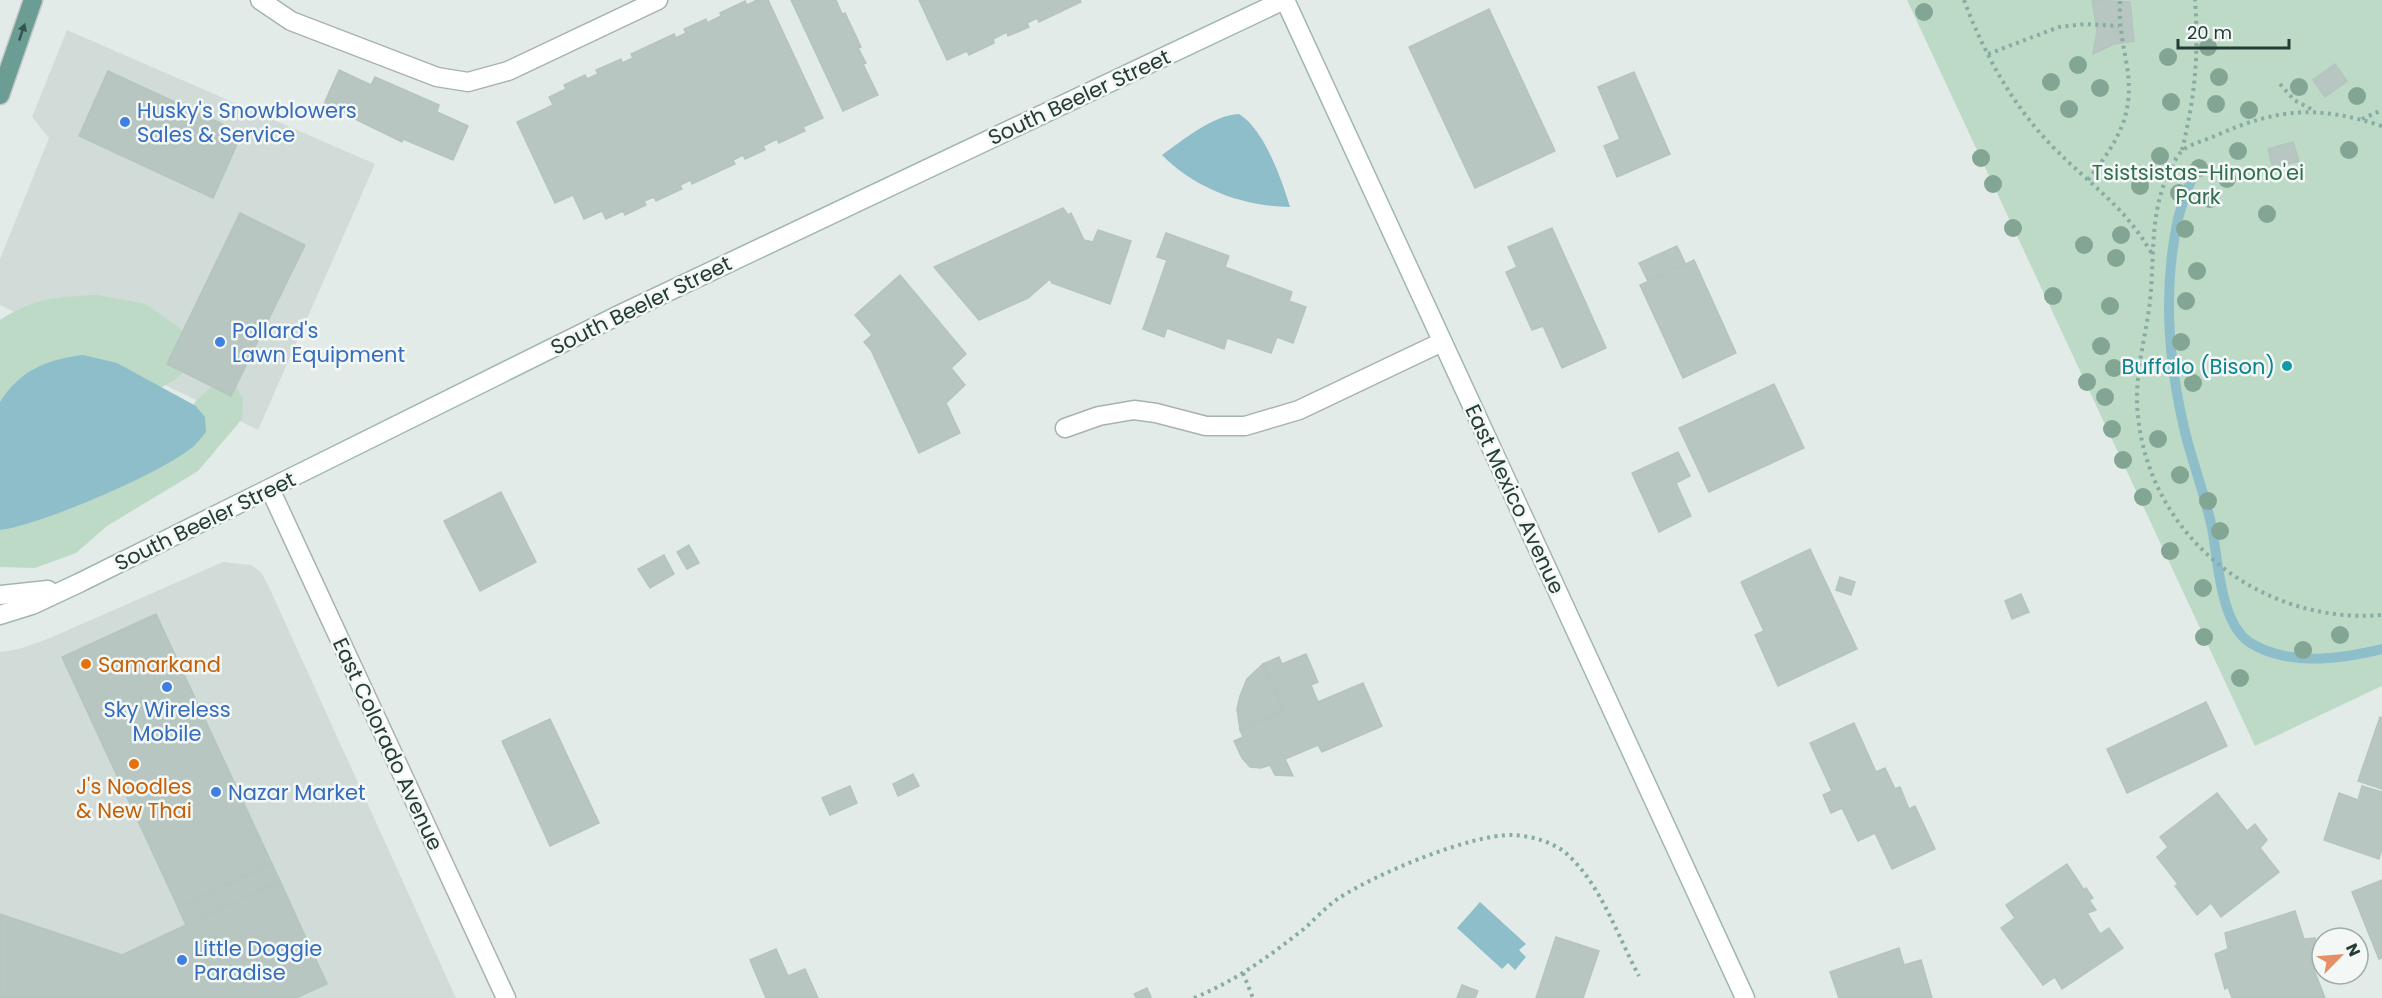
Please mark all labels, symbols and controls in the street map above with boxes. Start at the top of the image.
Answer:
scale bar [2178,12,2289,50]
text: 20 m [2187,20,2232,45]
one-way arrow [18,23,28,41]
street label: South Beeler Street [983,42,1175,152]
place label: Husky's Snowblowers Sales & Service [137,96,357,149]
marker: Husky's Snowblowers Sales & Service [118,115,132,129]
park label: Tsistsistas-Hinono'ei Park [2092,158,2304,211]
street label: South Beeler Street [546,249,736,361]
place label: Pollard's Lawn Equipment [232,316,405,369]
marker: Pollard's Lawn Equipment [213,335,227,349]
place label: Buffalo (Bison) [2122,352,2275,381]
marker: Buffalo (Bison) [2280,359,2294,373]
street label: East Mexico Avenue [1458,399,1572,599]
street label: South Beeler Street [110,465,300,577]
street label: East Colorado Avenue [326,633,450,855]
place label: Samarkand [98,650,221,679]
marker: Samarkand [79,657,93,671]
marker: Sky Wireless Mobile [160,680,174,694]
place label: Sky Wireless Mobile [103,695,231,748]
marker: J's Noodles & New Thai [127,757,141,771]
place label: J's Noodles & New Thai [76,772,192,825]
place label: Nazar Market [228,778,366,807]
marker: Nazar Market [209,785,223,799]
north arrow [2310,926,2370,986]
place label: Little Doggie Paradise [194,934,322,987]
text: N [2340,940,2366,960]
marker: Little Doggie Paradise [175,953,189,967]

